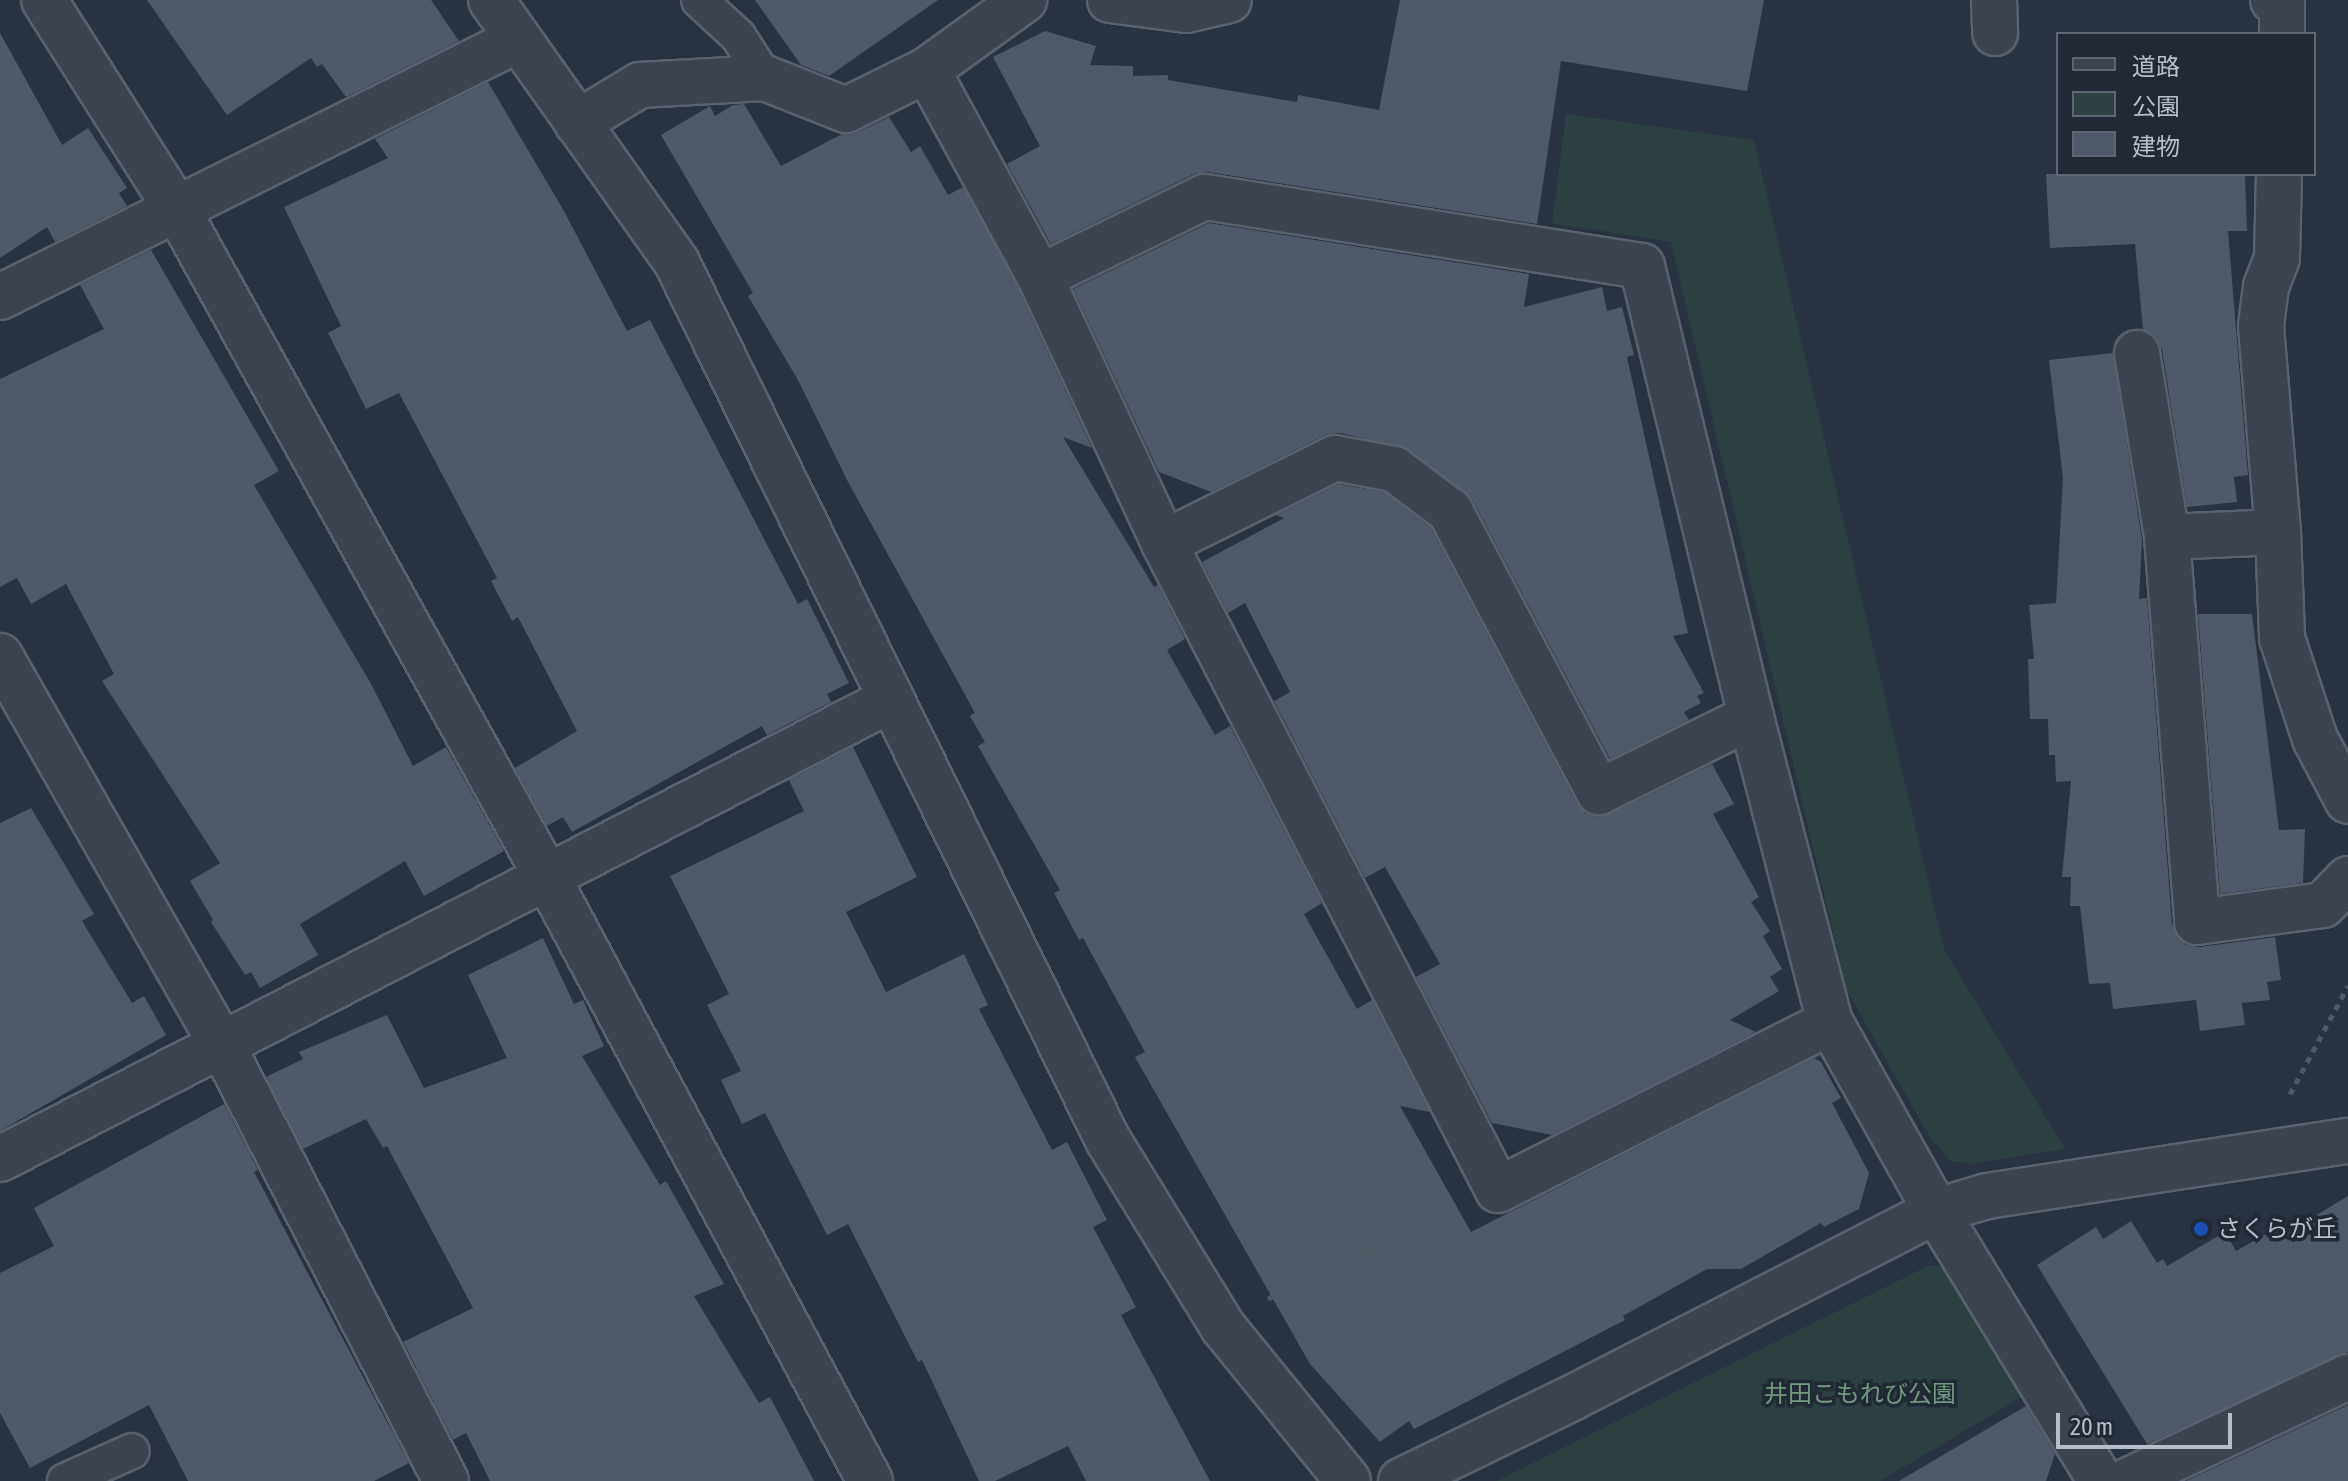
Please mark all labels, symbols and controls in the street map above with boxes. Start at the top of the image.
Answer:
legend [2056,32,2316,176]
text: 道路 [2132,53,2180,80]
text: 公園 [2132,93,2180,120]
text: 建物 [2132,133,2180,160]
place label: さくらが丘 [2217,1215,2337,1243]
marker: さくらが丘 [2192,1220,2210,1238]
park label: 井田こもれび公園 [1764,1380,1956,1408]
scale bar [2060,1397,2236,1447]
text: 20 m [2070,1413,2113,1440]

